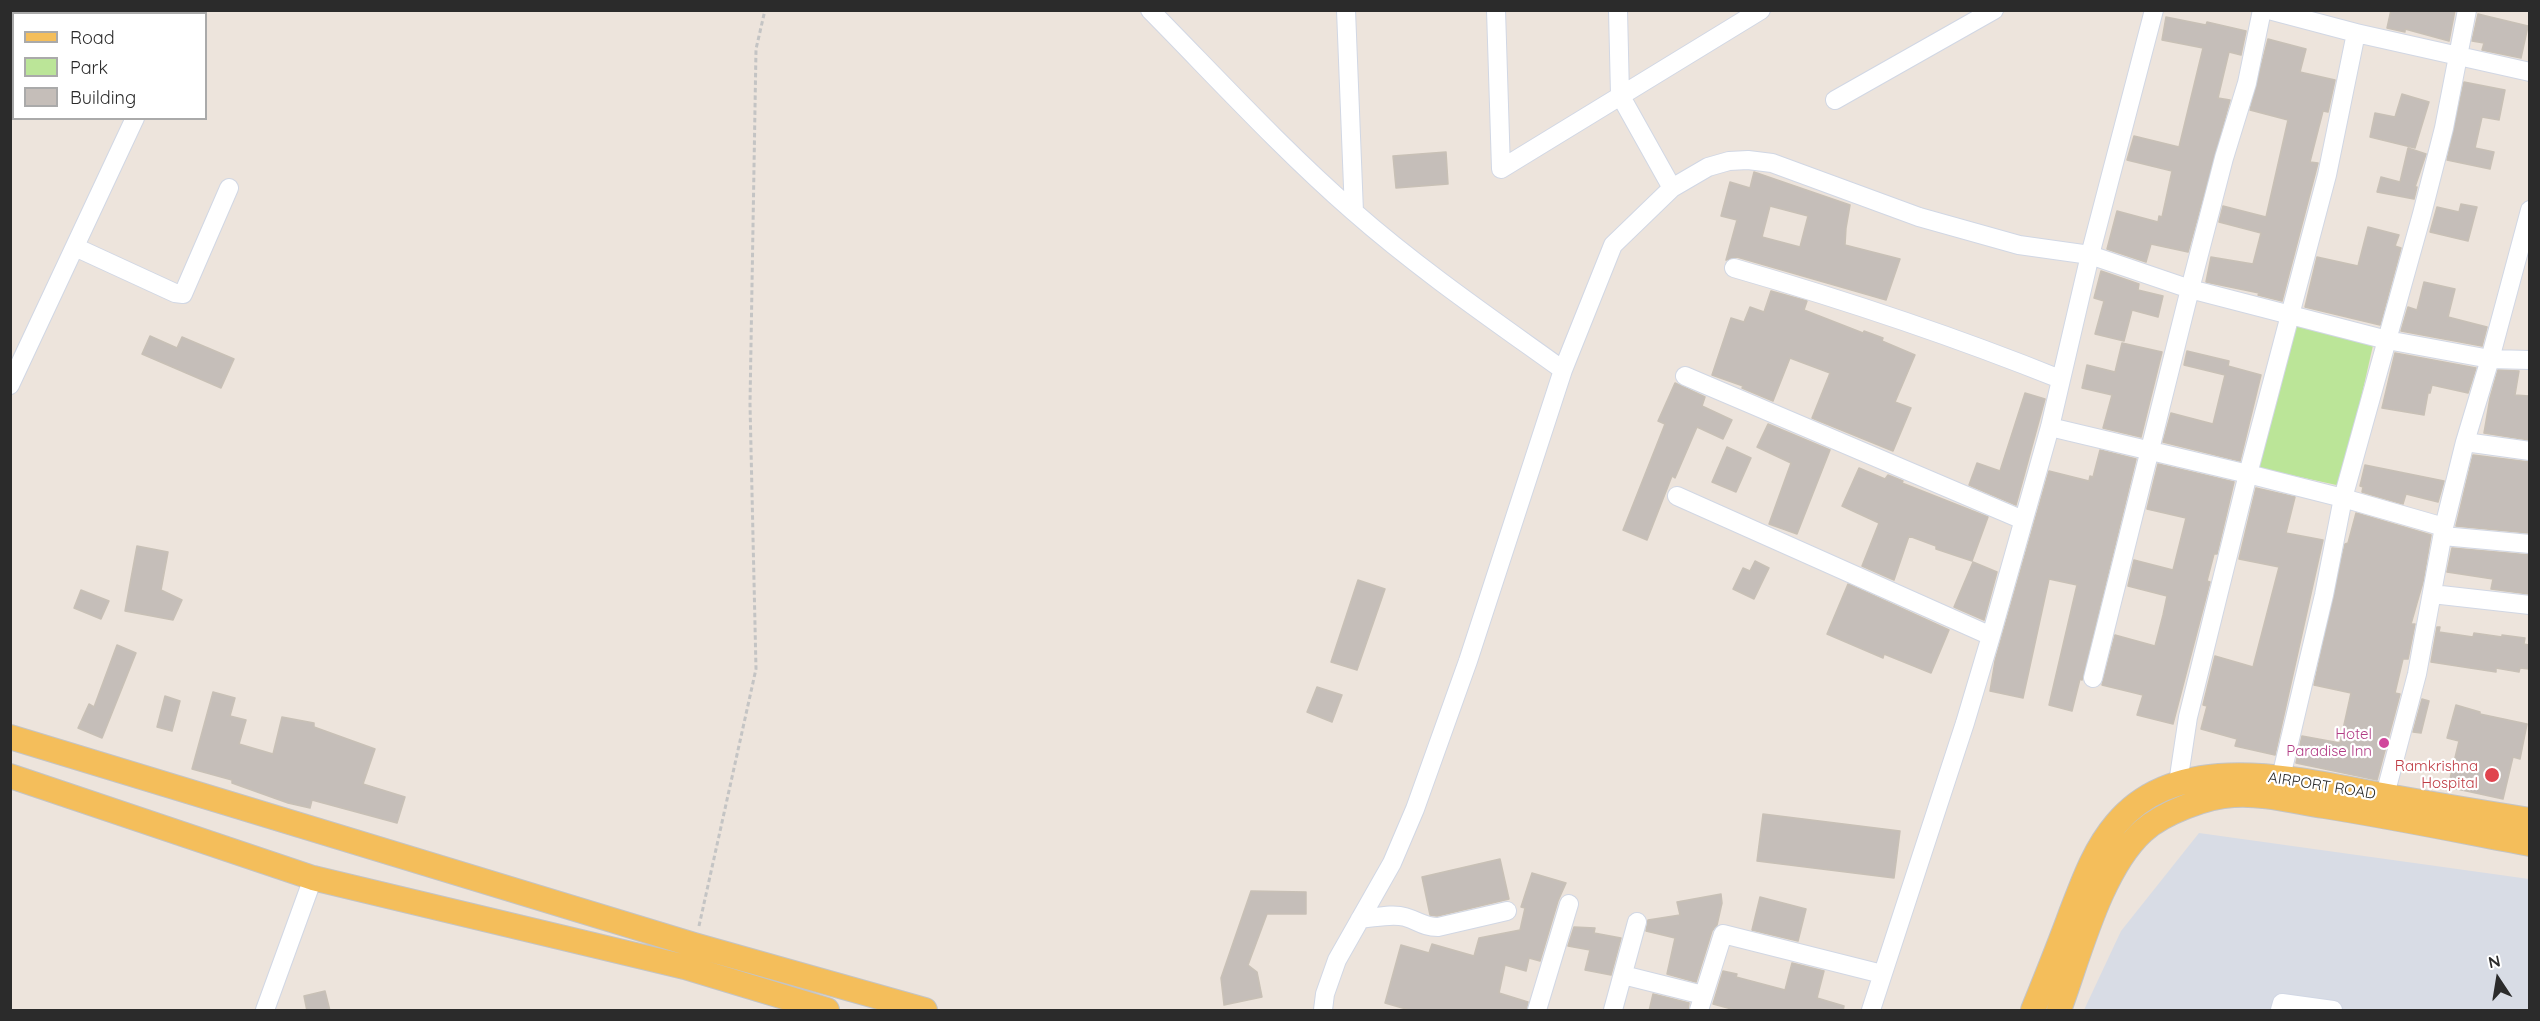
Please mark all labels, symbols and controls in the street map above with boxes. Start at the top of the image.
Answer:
legend [12,12,207,120]
text: Road [70,26,115,49]
text: Park [70,56,108,79]
text: Building [70,86,136,109]
place label: Hotel Paradise Inn [2286,725,2372,760]
marker: Hotel Paradise Inn [2377,736,2391,750]
place label: Ramkrishna Hospital [2395,757,2478,792]
marker: Ramkrishna Hospital [2483,766,2501,784]
street label: AIRPORT ROAD [2267,769,2377,803]
north arrow [2468,949,2528,1009]
text: N [2486,950,2502,972]

